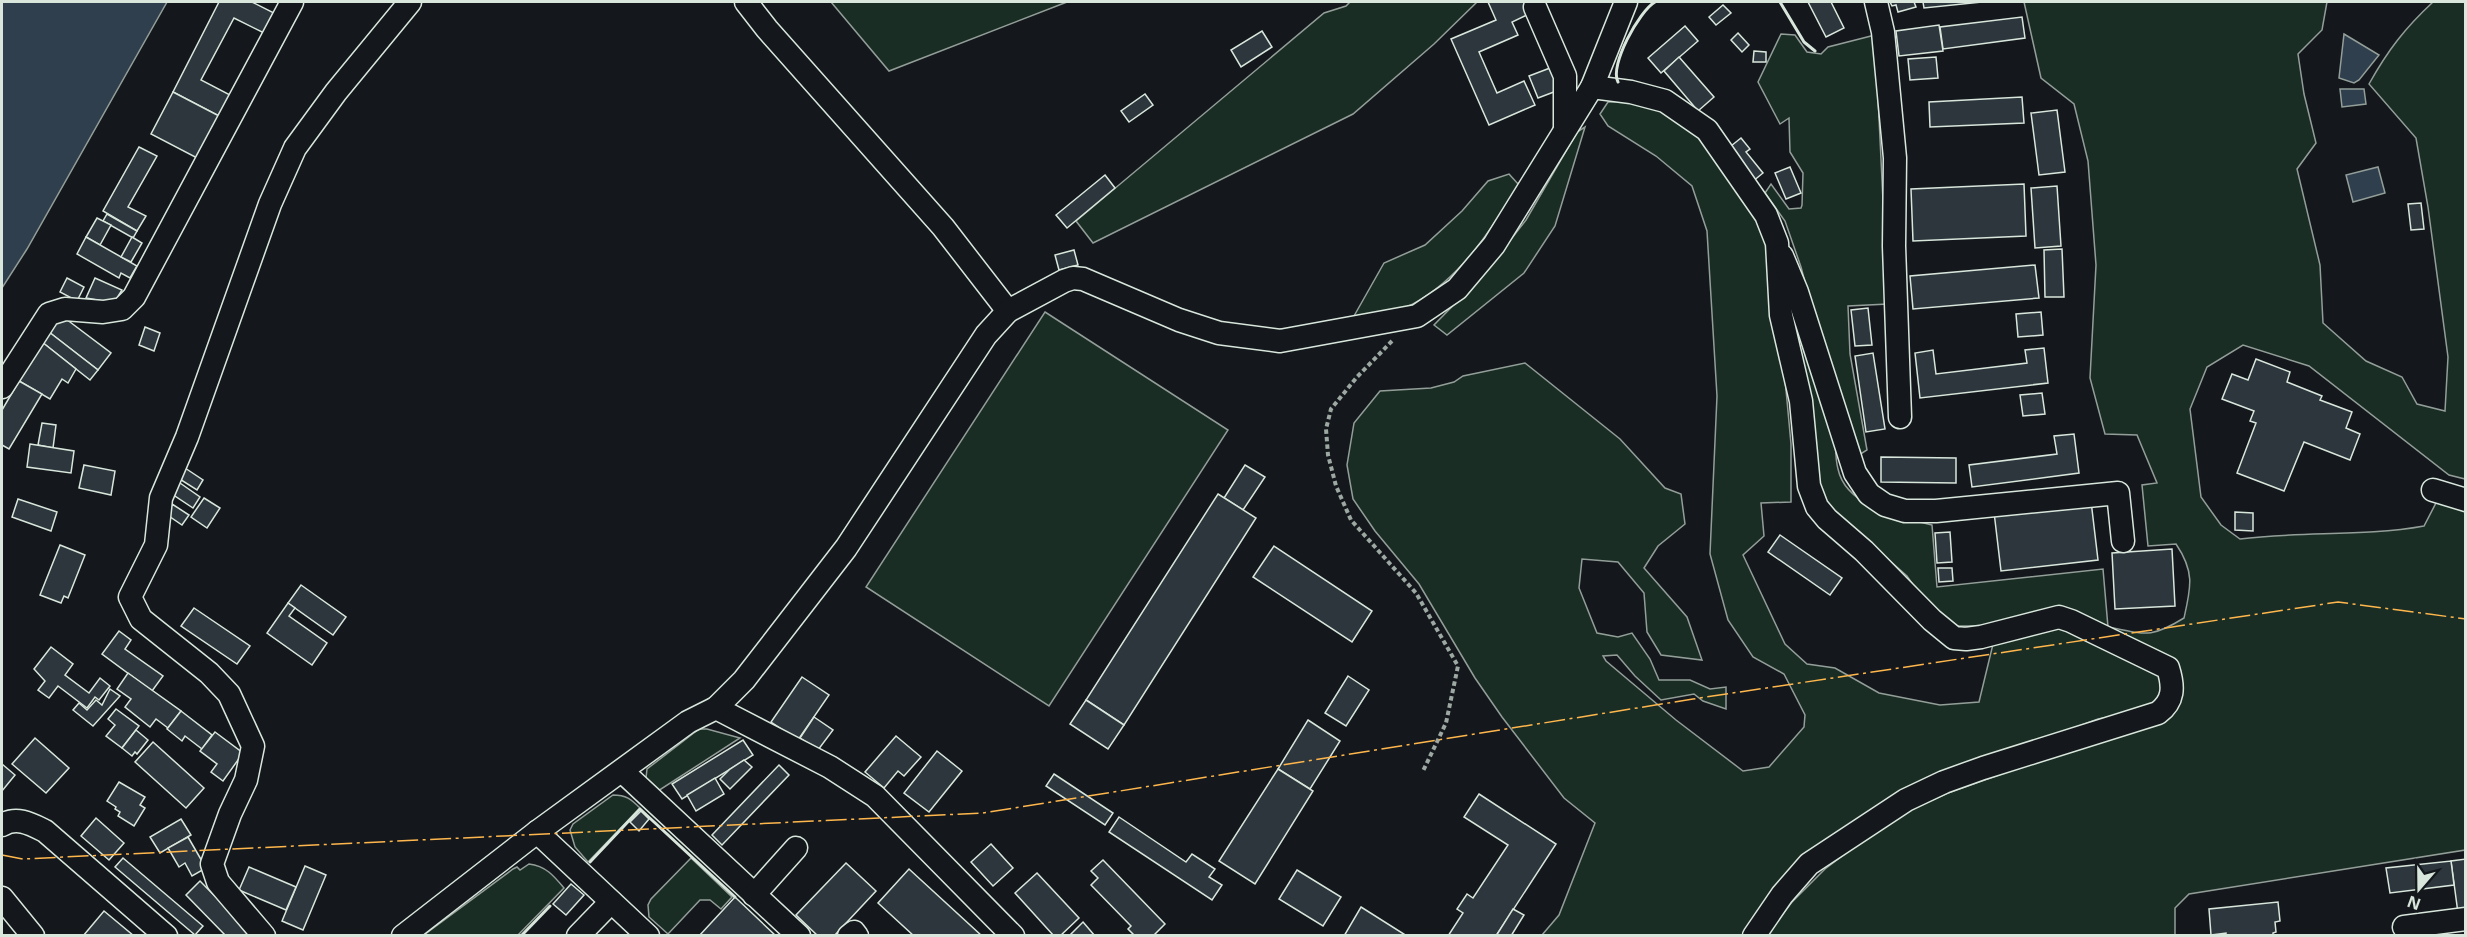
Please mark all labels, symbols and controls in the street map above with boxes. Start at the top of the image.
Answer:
north arrow [2389,859,2449,919]
text: N [2404,891,2424,916]

